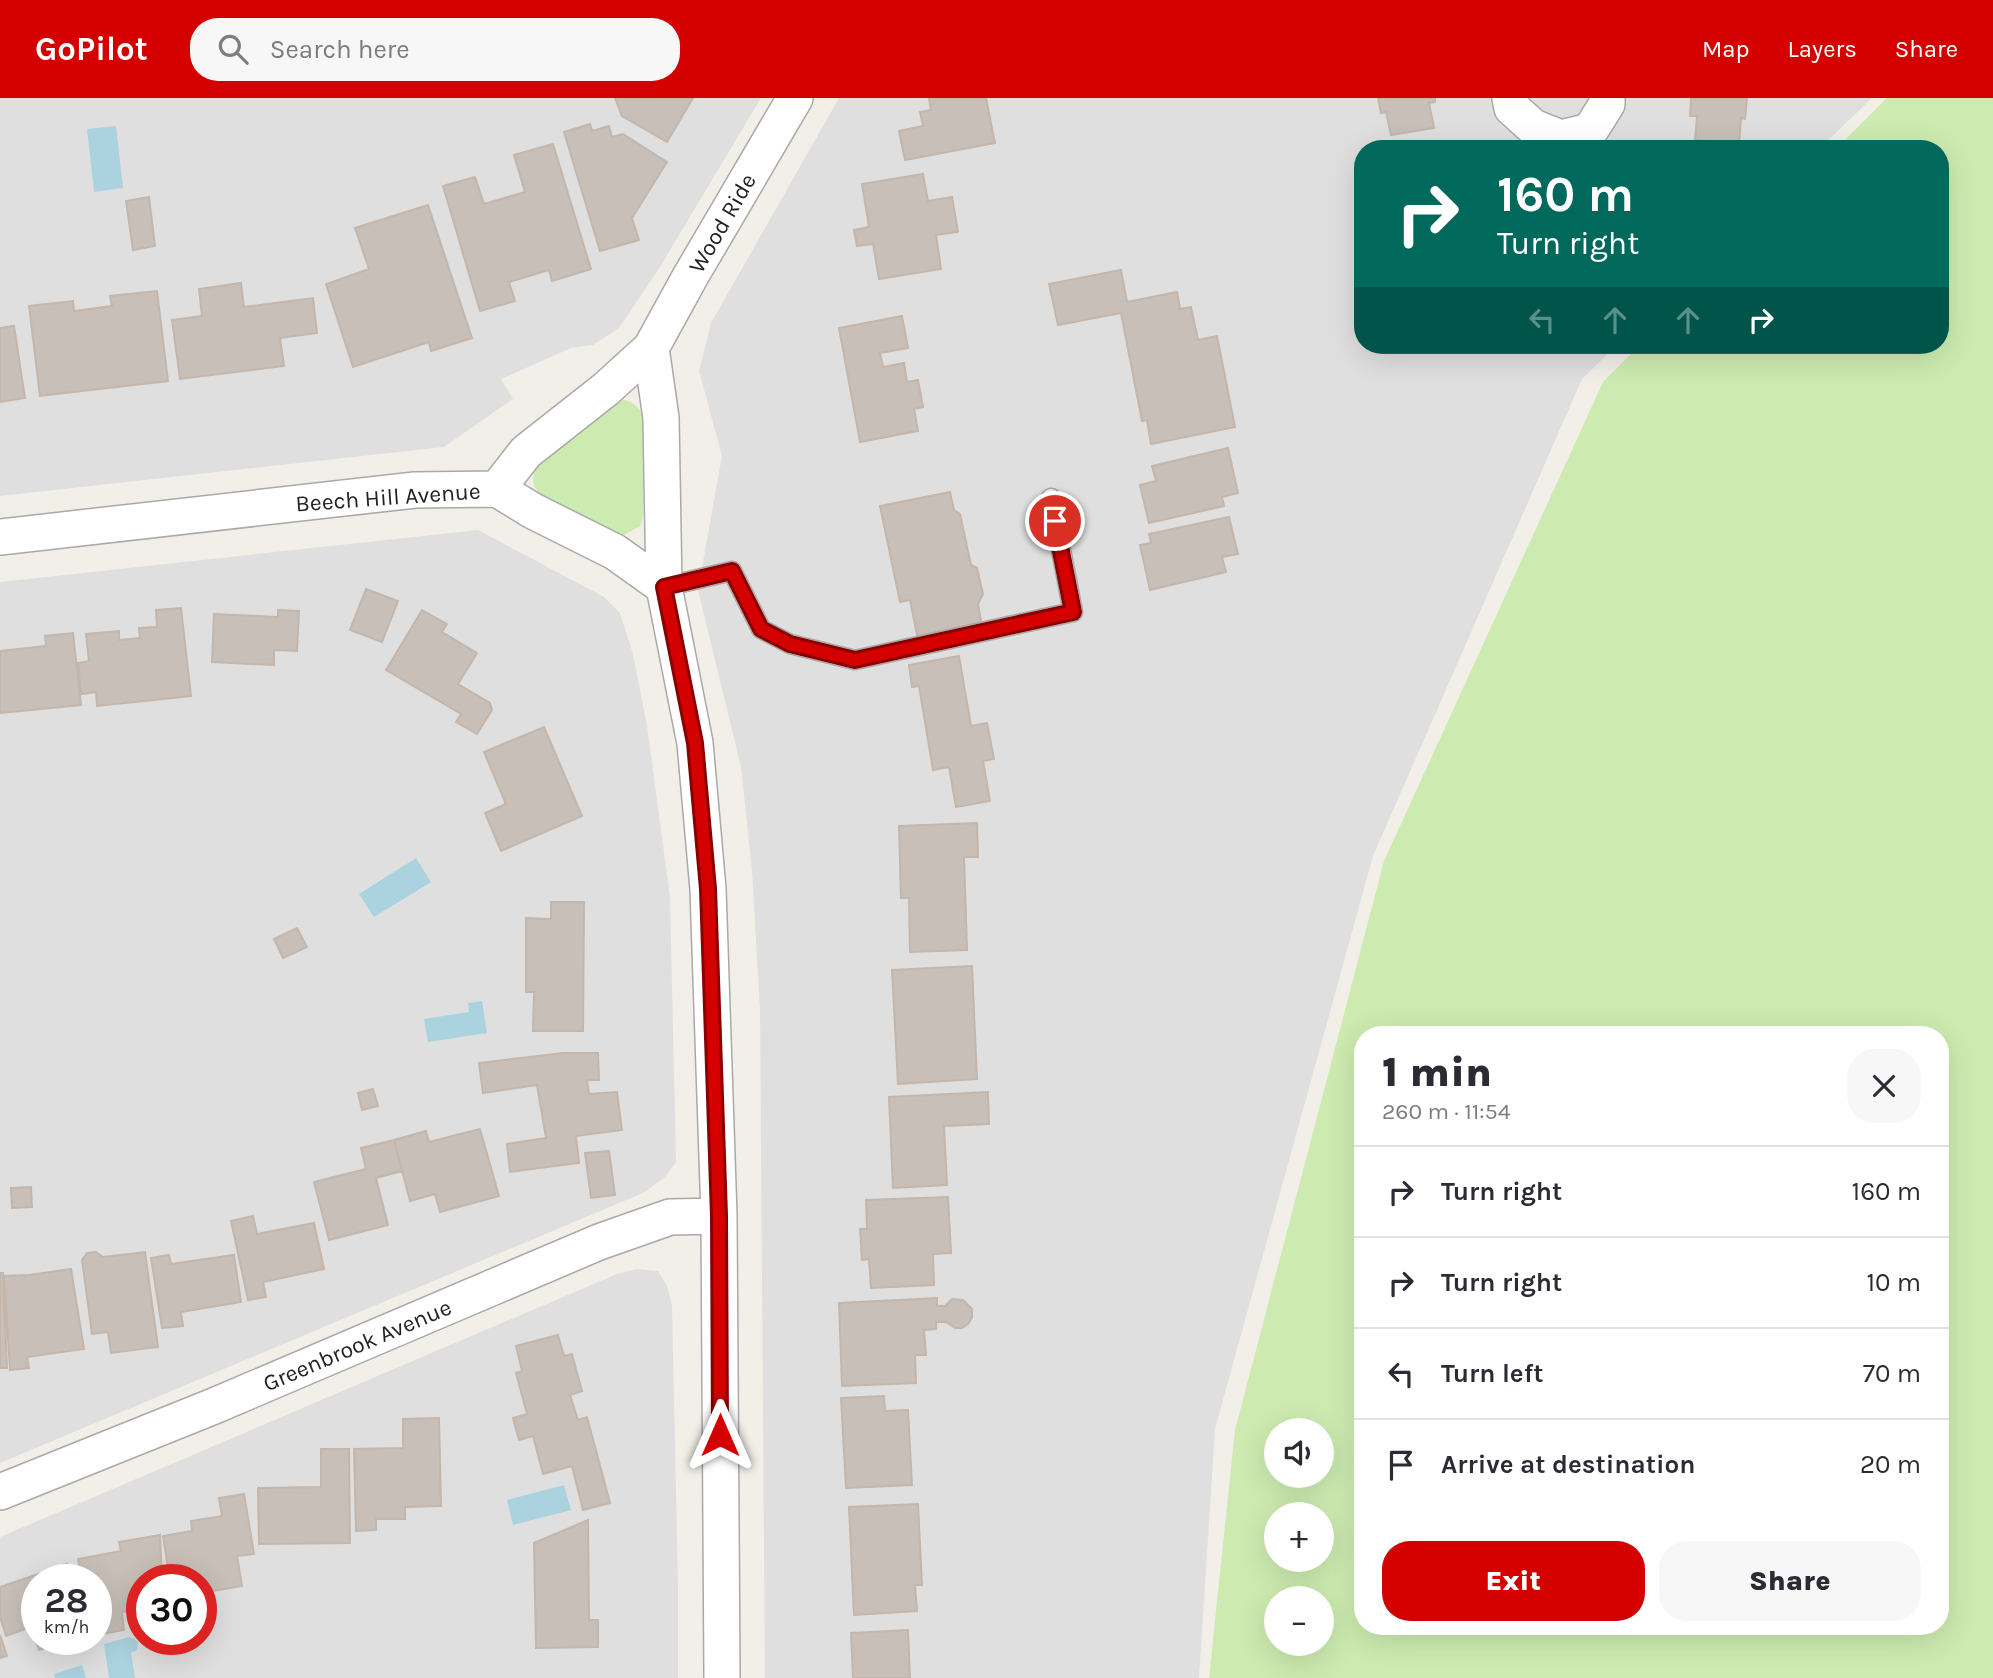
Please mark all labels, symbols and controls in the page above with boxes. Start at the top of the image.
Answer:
search box [190,18,680,81]
text: GoPilot [35,30,148,68]
icon: search [214,30,252,68]
text: Search here [270,34,410,65]
text: Map [1702,35,1750,63]
text: Layers [1788,35,1857,63]
text: Share [1895,35,1958,63]
text: 160 m [1497,166,1634,223]
icon: right [1382,168,1473,259]
street label: Wood Ride [683,169,762,278]
text: Turn right [1497,225,1639,262]
icon: left [1523,301,1561,339]
icon: ahead [1596,301,1634,339]
icon: ahead [1669,301,1707,339]
icon: right [1742,301,1780,339]
street label: Beech Hill Avenue [295,478,481,517]
pin [1025,491,1085,551]
icon: arrive [1036,502,1074,540]
text: 1 min [1382,1047,1492,1097]
button: close [1847,1049,1921,1123]
text: 260 m · 11:54 [1382,1098,1511,1125]
icon: right [1382,1173,1420,1211]
text: Turn right [1441,1176,1562,1207]
text: 160 m [1852,1176,1921,1207]
icon: right [1382,1264,1420,1302]
text: Turn right [1441,1267,1562,1298]
text: 10 m [1866,1267,1921,1298]
street label: Greenbrook Avenue [259,1294,455,1397]
icon: left [1382,1355,1420,1393]
text: Turn left [1441,1358,1543,1389]
text: 70 m [1863,1358,1921,1389]
position arrow [683,1398,757,1472]
map controls [1264,1418,1334,1656]
button: sound [1264,1418,1334,1488]
icon: arrive [1382,1446,1420,1484]
text: Arrive at destination [1441,1449,1695,1480]
text: 20 m [1860,1449,1921,1480]
button: + [1264,1502,1334,1572]
button: Exit [1382,1541,1645,1621]
button: Share [1659,1541,1921,1621]
speed limit sign: 30 [126,1564,217,1655]
text: 28 [45,1580,88,1621]
button: − [1264,1586,1334,1656]
text: km/h [44,1616,89,1638]

